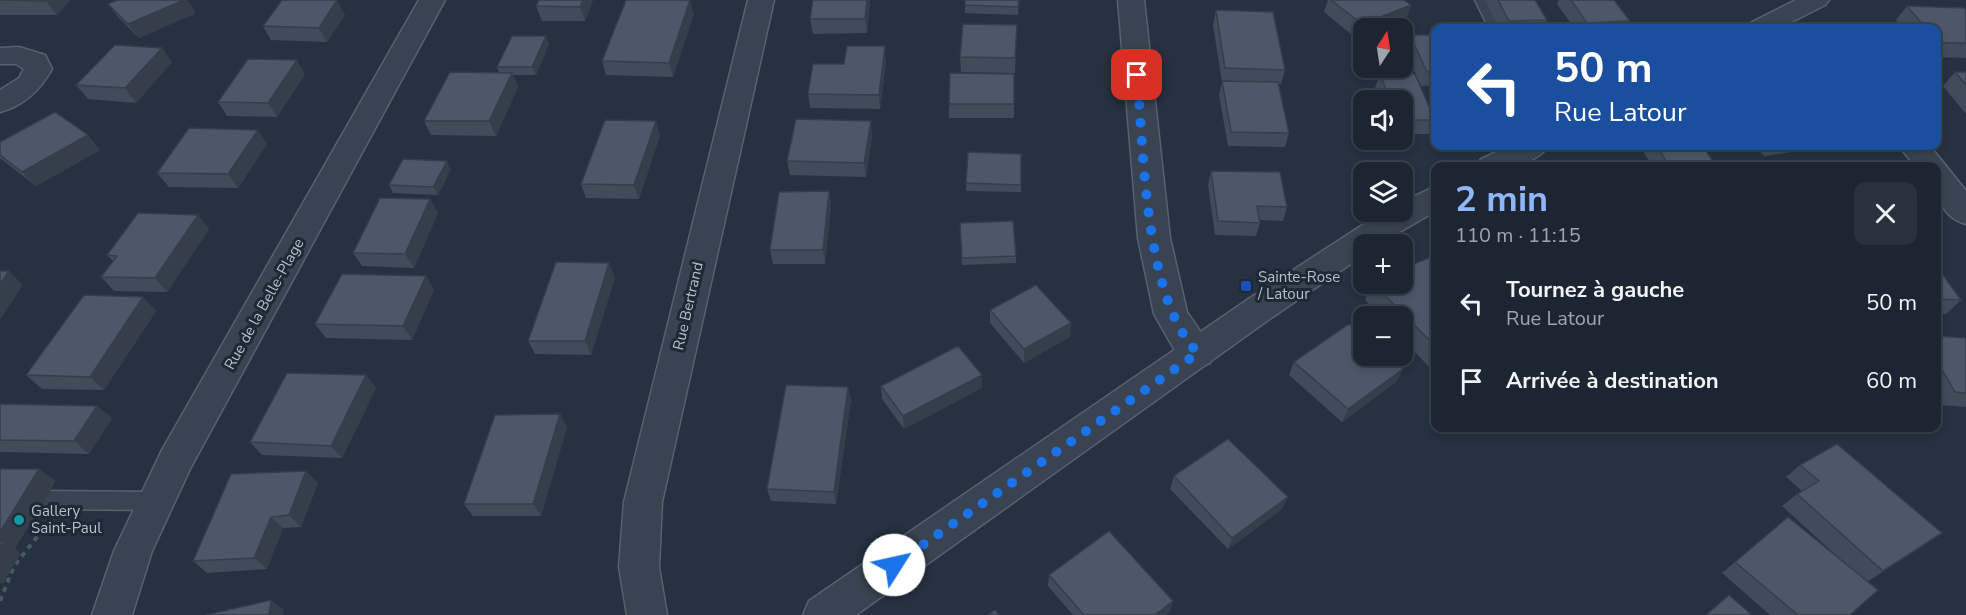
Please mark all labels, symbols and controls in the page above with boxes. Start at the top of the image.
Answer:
north arrow [1353,18,1413,78]
map controls [1353,18,1413,366]
text: 50 m [1554,40,1653,97]
icon: left [1455,48,1533,126]
pin [1111,49,1162,100]
icon: arrive [1120,58,1153,91]
button: sound [1353,90,1413,150]
text: Rue Latour [1554,94,1687,131]
button: layers [1353,162,1413,222]
text: 2 min [1455,175,1548,224]
button: close [1854,182,1917,245]
text: 110 m · 11:15 [1455,222,1581,249]
button: + [1353,234,1413,294]
street label: Rue de la Belle-Plage [220,235,308,373]
street label: Rue Bertrand [668,260,708,352]
place label: Sainte-Rose / Latour [1257,267,1340,304]
text: Tournez à gauche [1506,275,1684,305]
marker: Sainte-Rose / Latour [1239,279,1253,293]
icon: left [1455,287,1488,320]
text: 50 m [1866,288,1917,318]
text: Rue Latour [1506,305,1604,332]
button: − [1353,306,1413,366]
icon: arrive [1455,365,1488,398]
text: Arrivée à destination [1506,366,1719,396]
text: 60 m [1866,366,1917,396]
place label: Gallery Saint-Paul [31,501,102,538]
marker: Gallery Saint-Paul [12,513,26,527]
position arrow [862,533,926,597]

